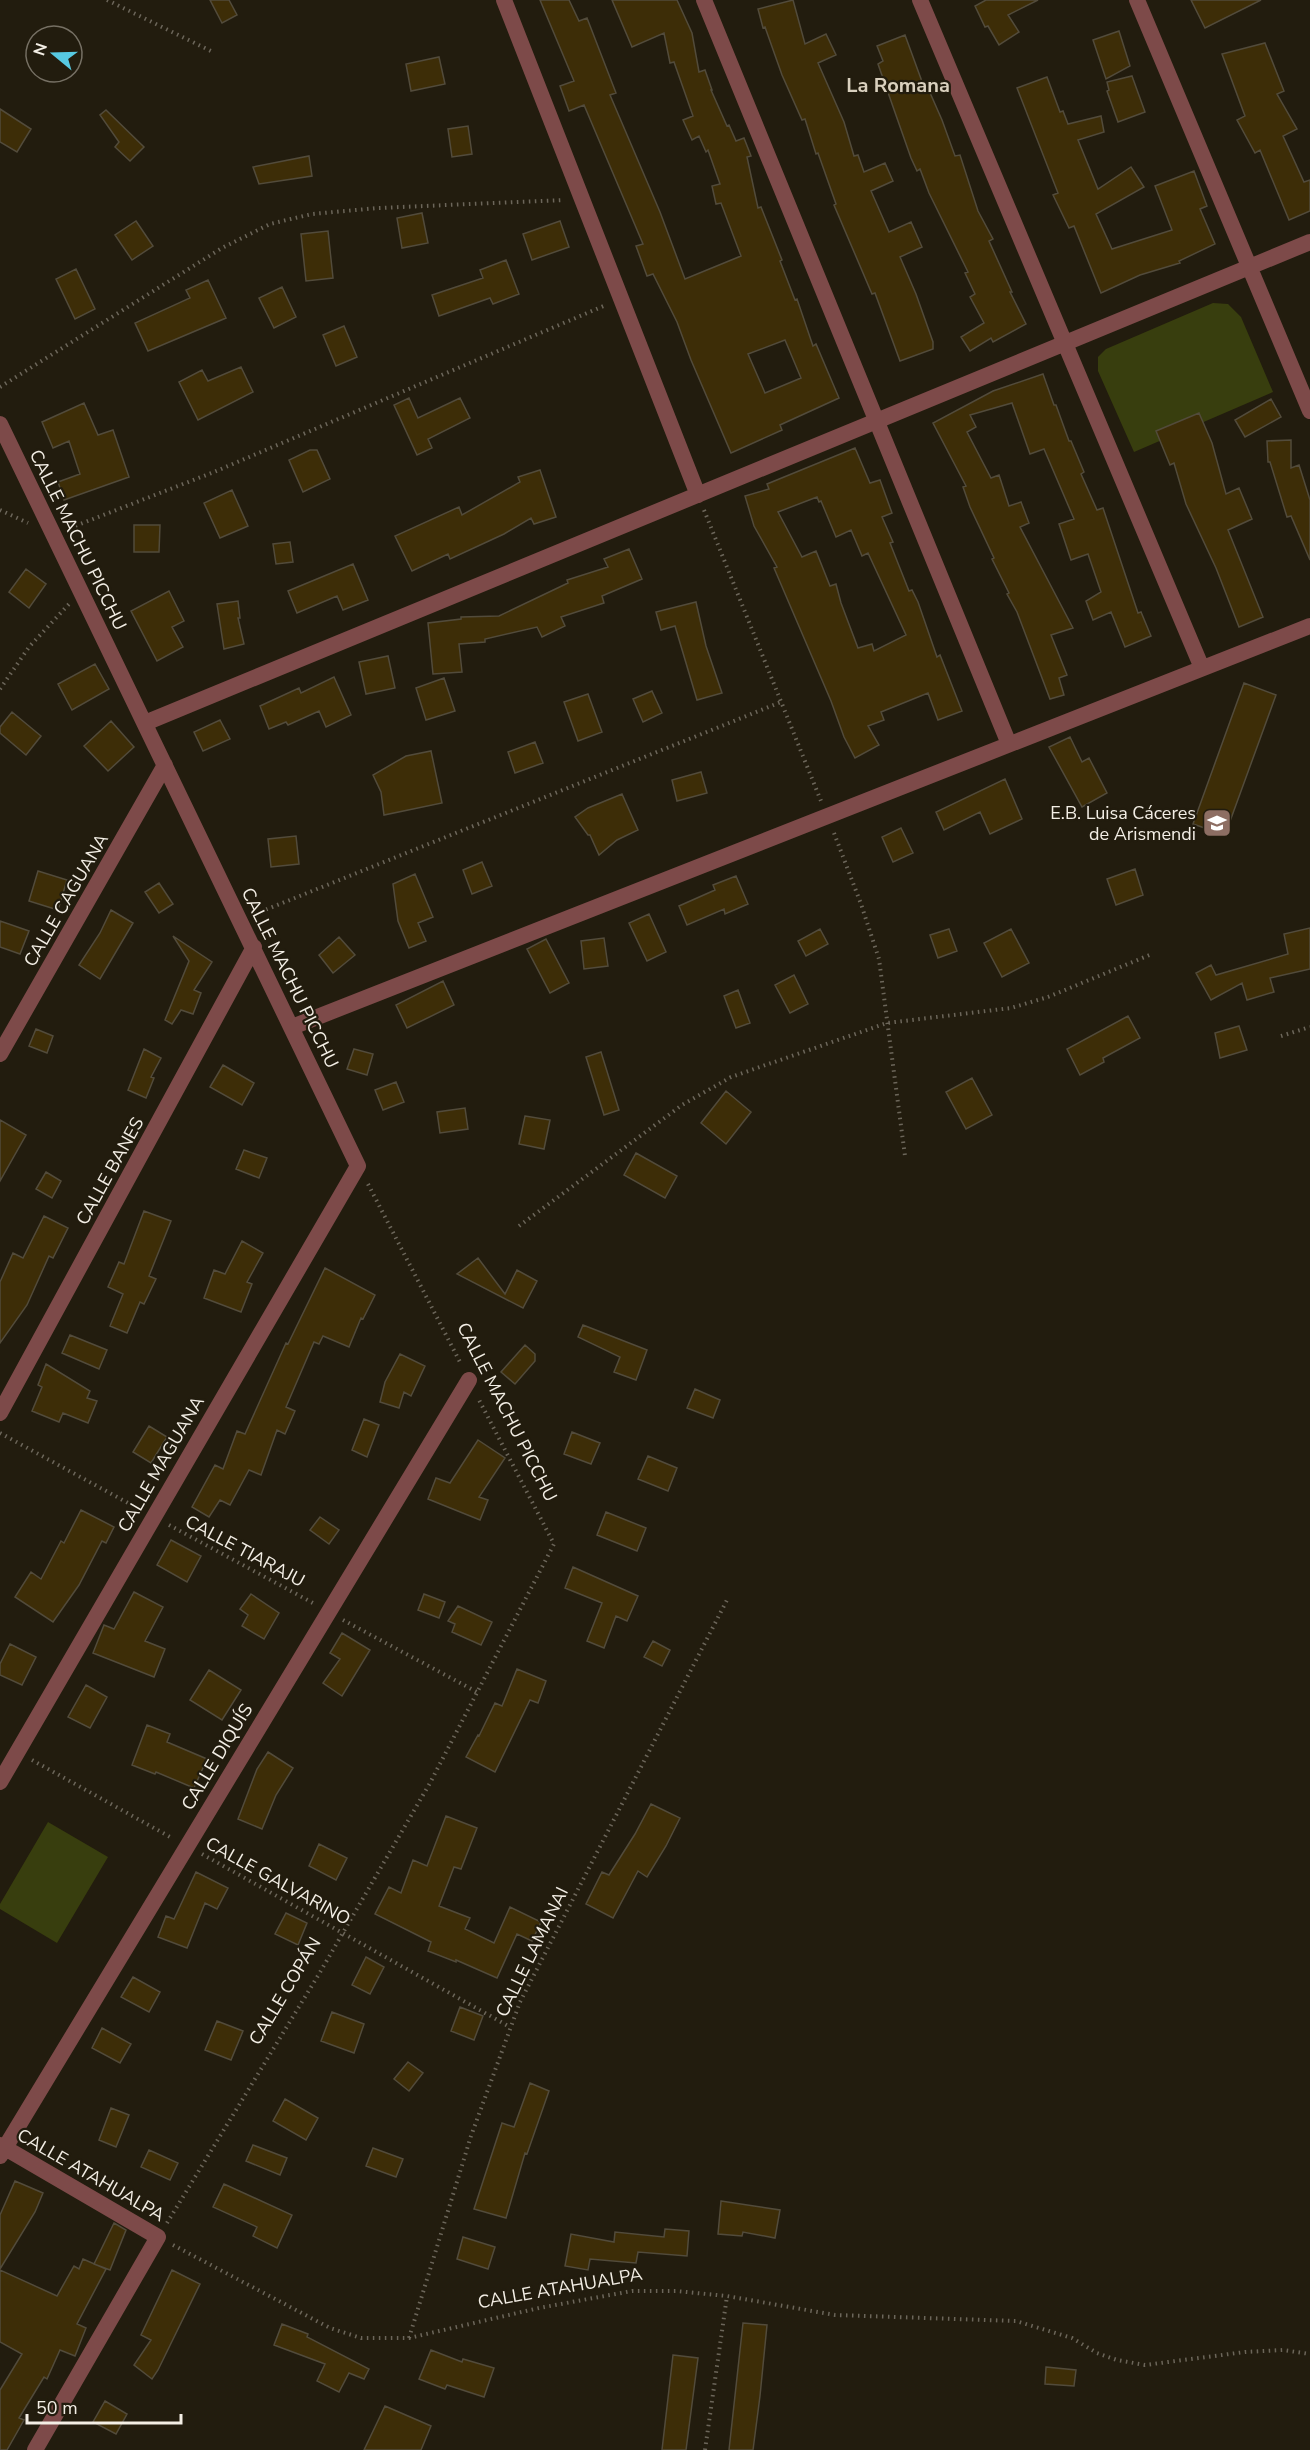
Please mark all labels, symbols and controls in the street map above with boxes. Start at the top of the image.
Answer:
north arrow [24,24,84,84]
text: N [28,40,53,59]
district label: La Romana [846,72,950,99]
street label: CALLE MACHU PICCHU [24,446,132,634]
place label: E.B. Luisa Cáceres de Arismendi [1050,801,1196,846]
school or university icon: E.B. Luisa Cáceres de Arismendi [1201,807,1233,839]
street label: CALLE CAGUANA [18,829,114,971]
street label: CALLE MACHU PICCHU [236,884,344,1072]
street label: CALLE BANES [71,1113,149,1229]
street label: CALLE MACHU PICCHU [451,1318,563,1506]
street label: CALLE MAGUANA [112,1392,210,1536]
street label: CALLE TIARAJU [181,1509,309,1593]
street label: CALLE DIQUÍS [176,1699,258,1815]
street label: CALLE GALVARINO [201,1831,355,1931]
street label: CALLE LAMANAI [490,1883,574,2021]
street label: CALLE COPÁN [243,1933,327,2049]
street label: CALLE ATAHUALPA [13,2123,169,2227]
street label: CALLE ATAHUALPA [476,2262,644,2314]
scale bar [27,2387,182,2425]
text: 50 m [36,2396,78,2420]

